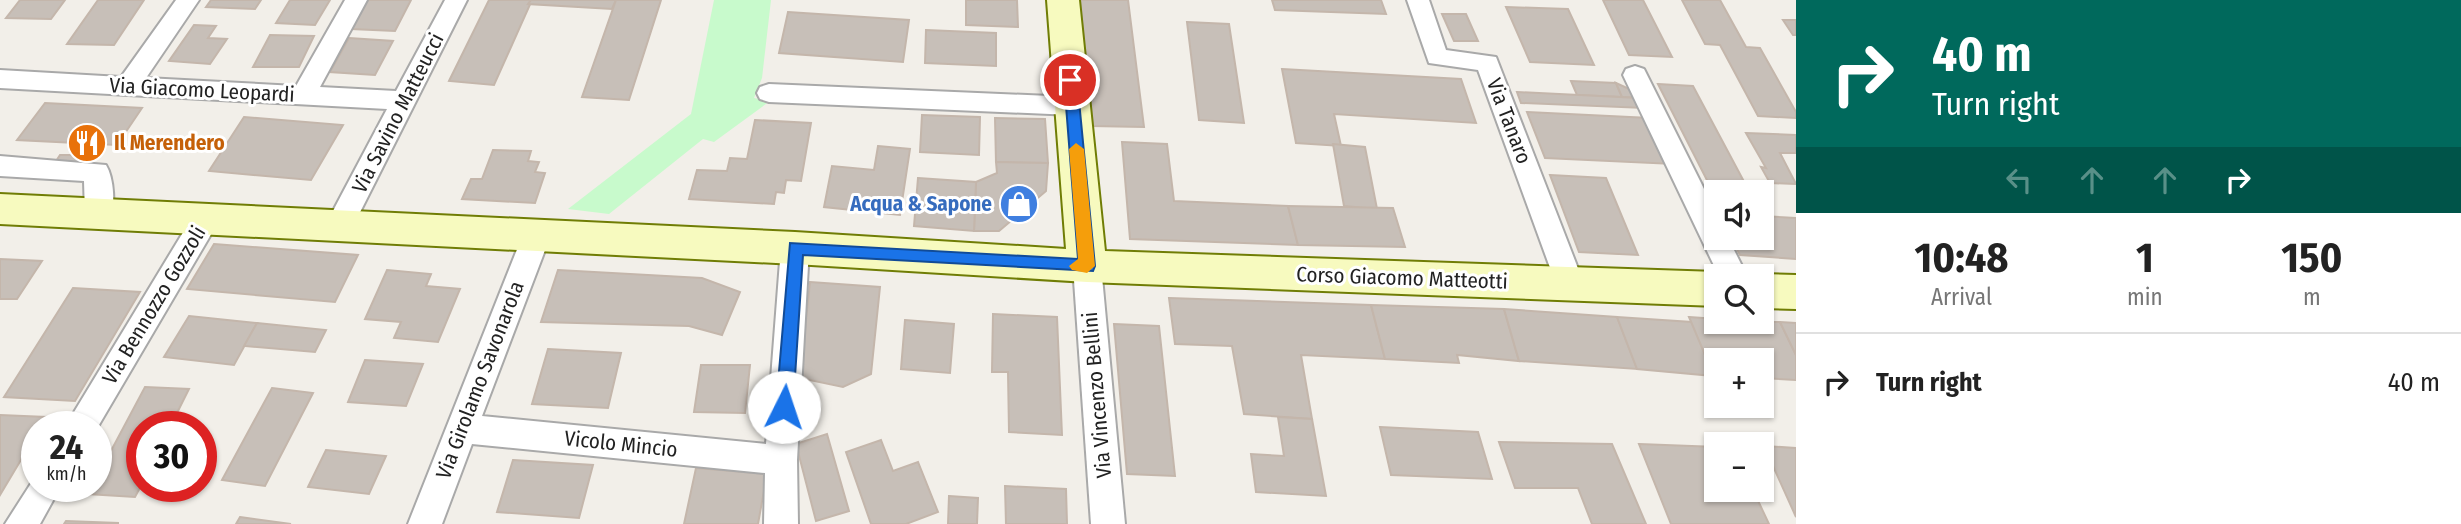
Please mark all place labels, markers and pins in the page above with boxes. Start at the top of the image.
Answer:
pin [1040,50,1100,110]
restaurant icon: Il Merendero [66,122,108,164]
place label: Il Merendero [114,130,225,156]
shop icon: Acqua & Sapone [998,183,1040,225]
place label: Acqua & Sapone [849,191,992,217]

